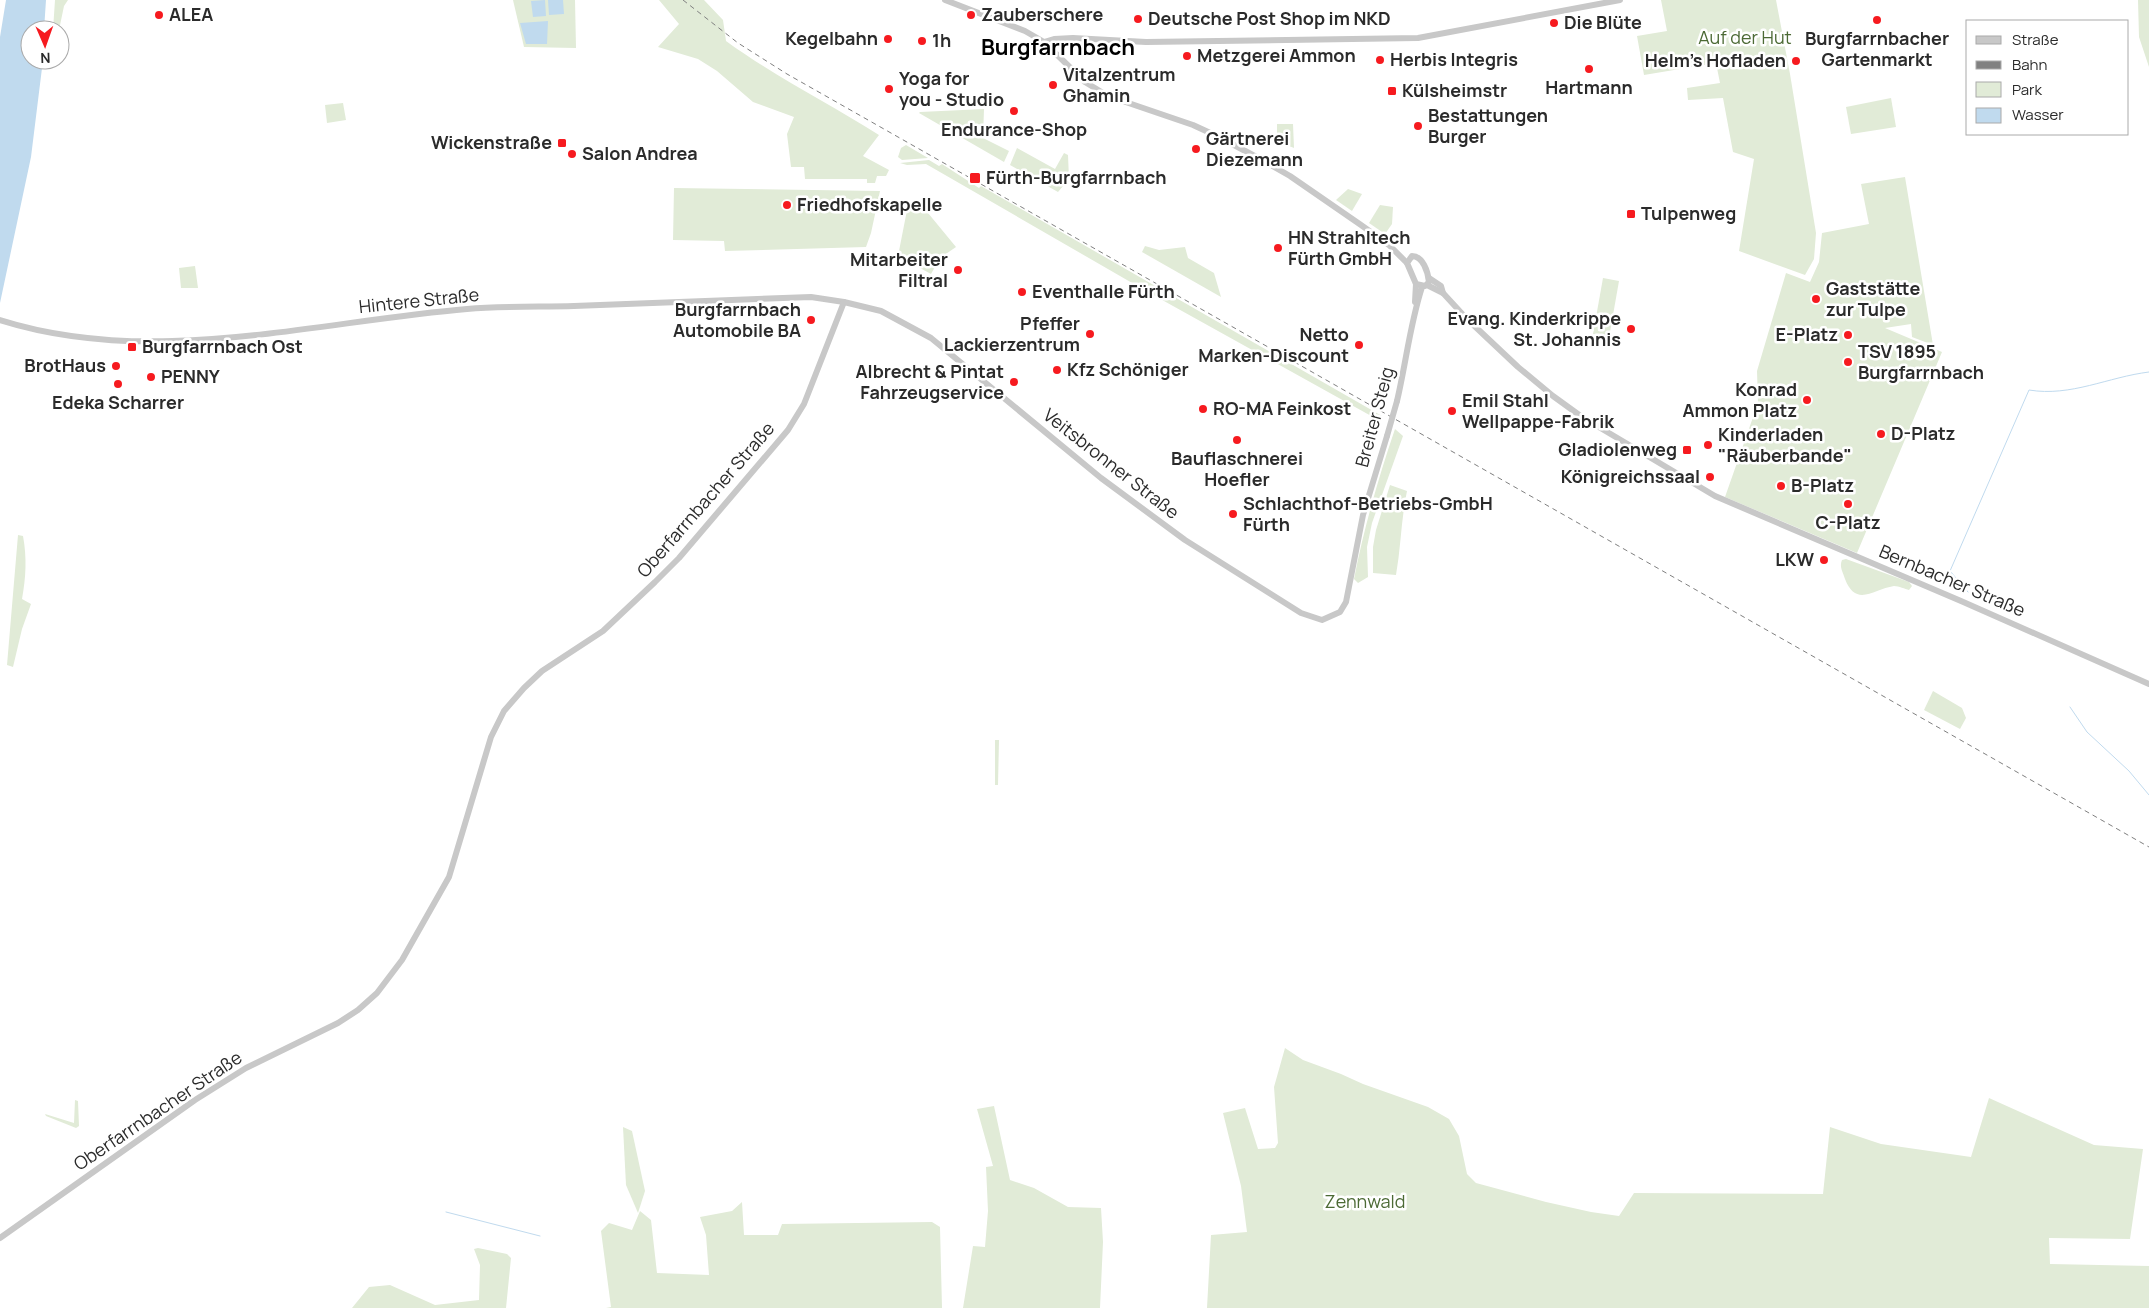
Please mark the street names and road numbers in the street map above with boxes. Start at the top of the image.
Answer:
street label: Hintere Straße [358,282,480,318]
street label: Breiter Steig [1349,364,1399,470]
street label: Veitsbronner Straße [1039,403,1185,524]
street label: Oberfarrnbacher Straße [631,417,779,582]
street label: Bernbacher Straße [1876,538,2029,622]
street label: Oberfarrnbacher Straße [69,1045,246,1176]

